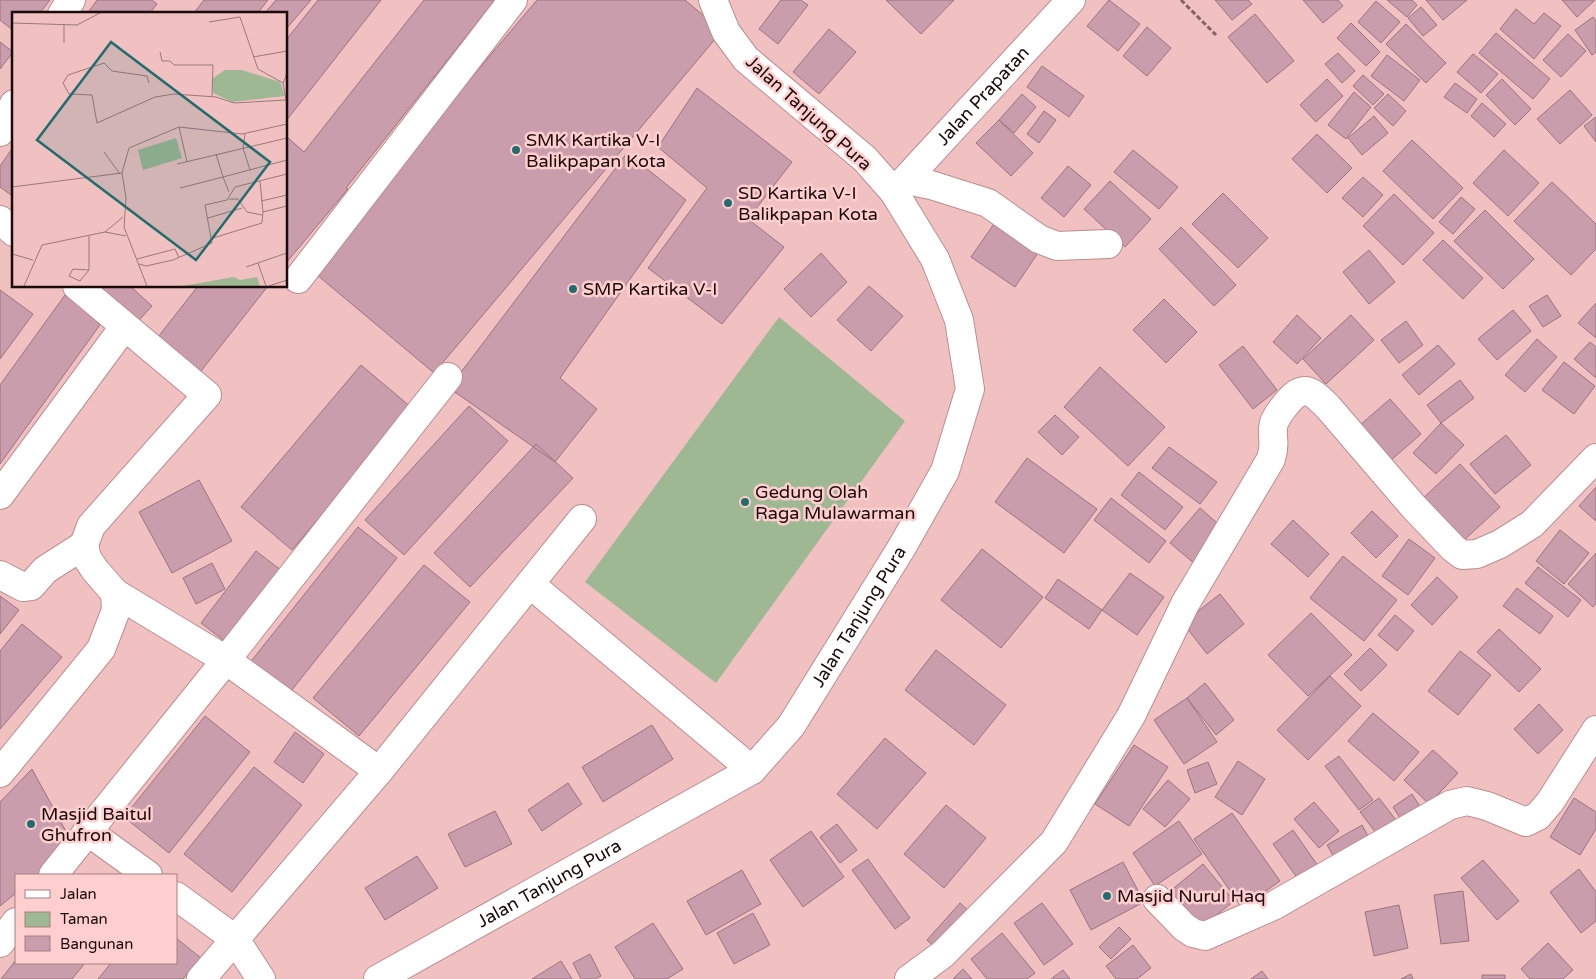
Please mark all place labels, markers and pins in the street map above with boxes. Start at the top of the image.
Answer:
place label: SMK Kartika V-I Balikpapan Kota [526,129,666,172]
marker: SMK Kartika V-I Balikpapan Kota [510,144,522,156]
place label: SD Kartika V-I Balikpapan Kota [738,182,878,225]
marker: SD Kartika V-I Balikpapan Kota [722,197,734,209]
place label: SMP Kartika V-I [583,278,717,300]
marker: SMP Kartika V-I [567,283,579,295]
place label: Gedung Olah Raga Mulawarman [755,481,915,524]
marker: Gedung Olah Raga Mulawarman [739,496,751,508]
place label: Masjid Baitul Ghufron [41,803,152,846]
marker: Masjid Baitul Ghufron [25,818,37,830]
place label: Masjid Nurul Haq [1117,885,1266,907]
marker: Masjid Nurul Haq [1101,890,1113,902]

